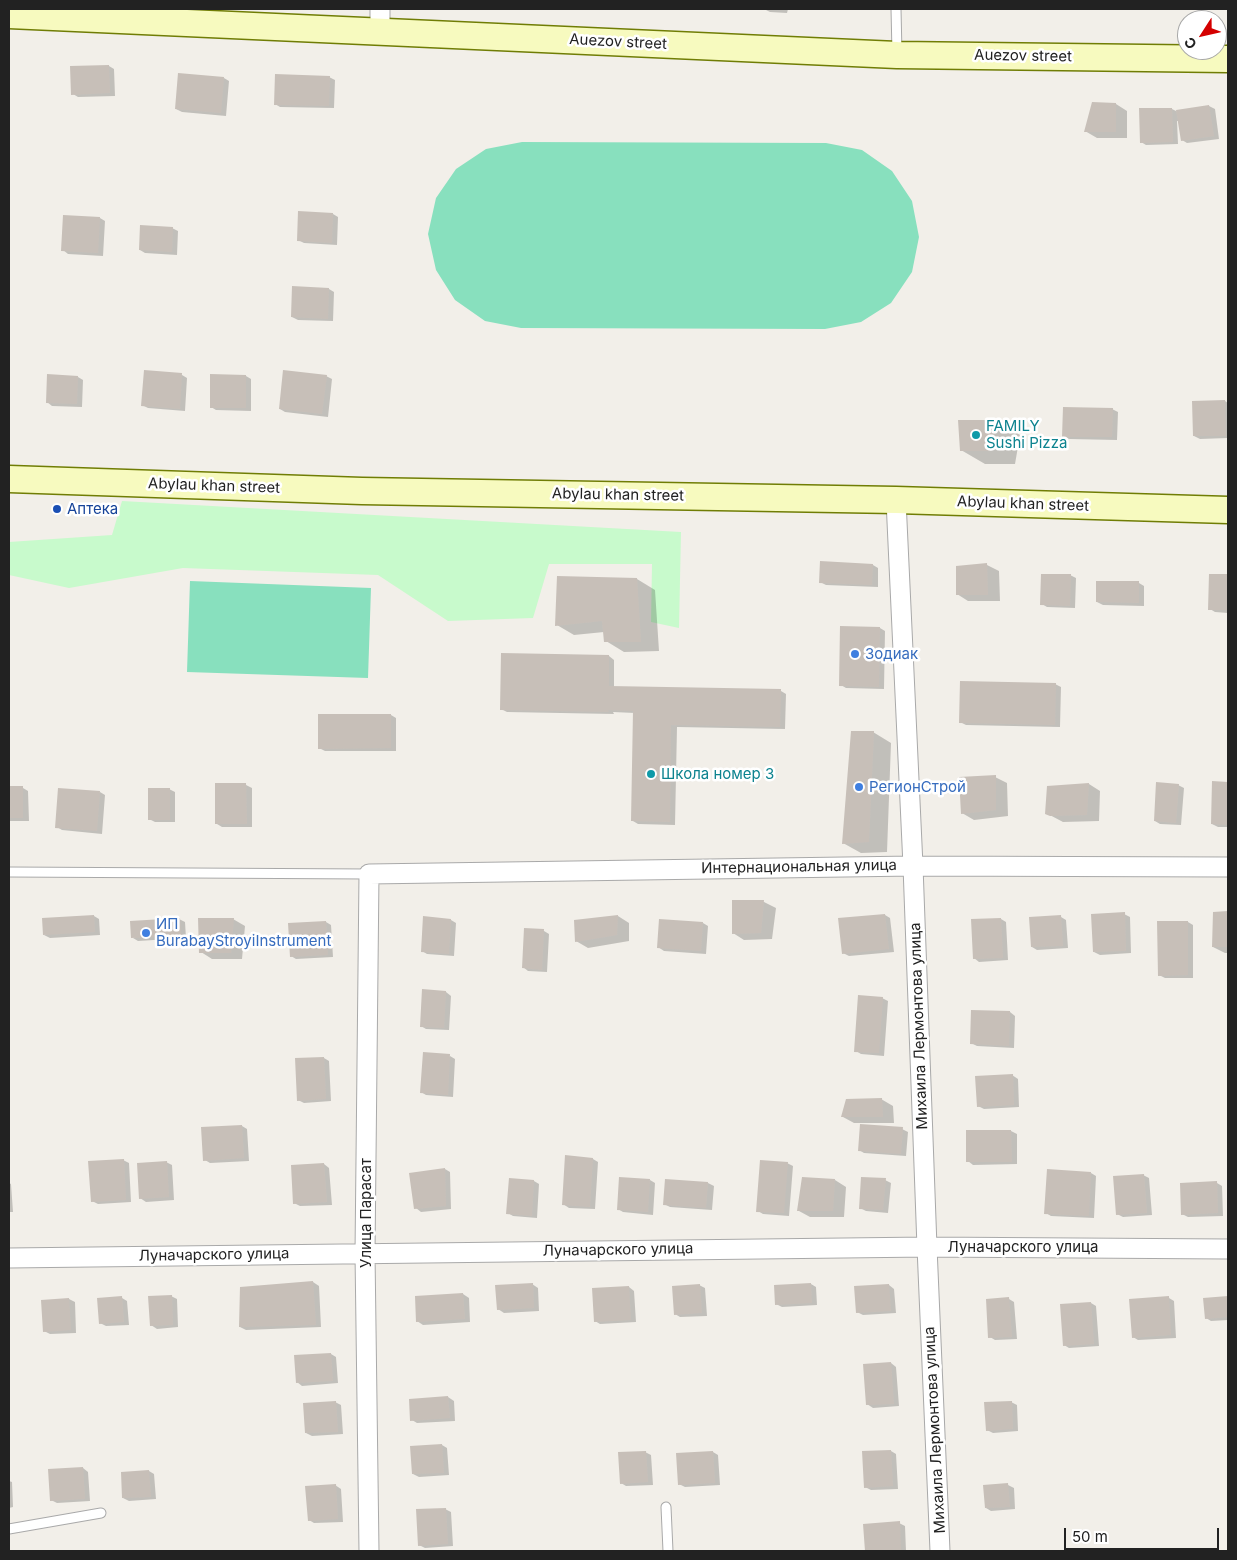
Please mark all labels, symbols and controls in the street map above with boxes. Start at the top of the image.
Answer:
north arrow [1177,10,1227,60]
street label: Auezov street [569,30,667,54]
text: С [1180,34,1200,52]
street label: Auezov street [974,46,1072,66]
place label: FAMILY Sushi Pizza [986,417,1067,452]
marker: FAMILY Sushi Pizza [970,429,982,441]
street label: Abylau khan street [148,475,280,497]
street label: Abylau khan street [552,485,684,505]
street label: Abylau khan street [957,493,1089,515]
place label: Аптека [67,500,118,518]
marker: Аптека [51,503,63,515]
place label: Зодиак [865,645,918,663]
marker: Зодиак [849,648,861,660]
place label: Школа номер 3 [661,765,774,783]
marker: Школа номер 3 [645,768,657,780]
place label: РегионСтрой [869,778,966,796]
marker: РегионСтрой [853,781,865,793]
street label: Интернациональная улица [701,856,897,878]
place label: ИП BurabayStroyiInstrument [156,915,331,950]
street label: Михаила Лермонтова улица [906,922,932,1130]
marker: ИП BurabayStroyiInstrument [140,927,152,939]
street label: Улица Парасат [357,1158,375,1268]
street label: Луначарского улица [948,1238,1098,1256]
street label: Луначарского улица [542,1240,694,1260]
street label: Луначарского улица [138,1245,290,1265]
street label: Михаила Лермонтова улица [921,1326,949,1534]
scale bar [1067,1518,1222,1550]
text: 50 m [1072,1527,1108,1546]

